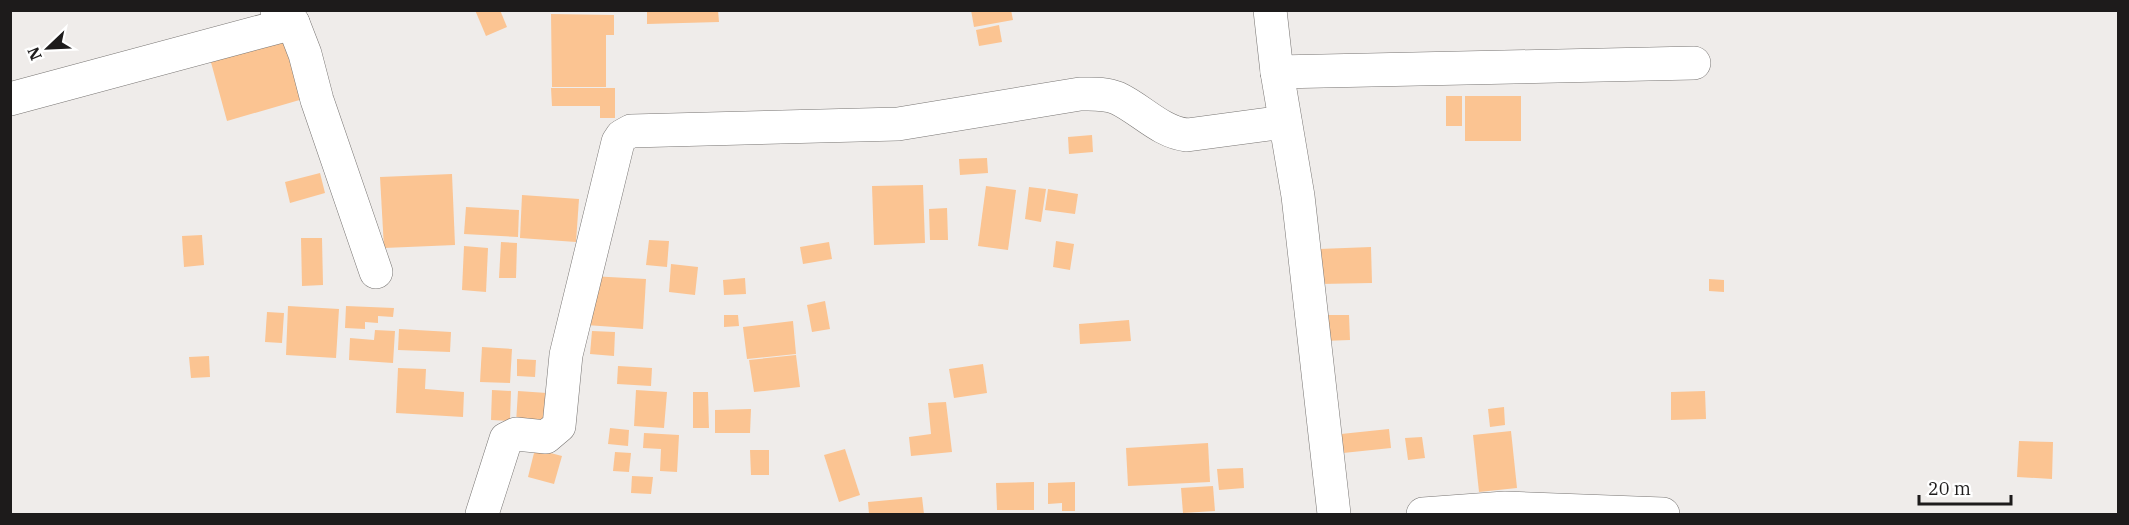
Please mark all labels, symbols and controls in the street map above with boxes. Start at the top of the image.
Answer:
north arrow [18,18,78,78]
text: N [23,44,46,64]
scale bar [1919,468,2010,506]
text: 20 m [1928,477,1971,500]

